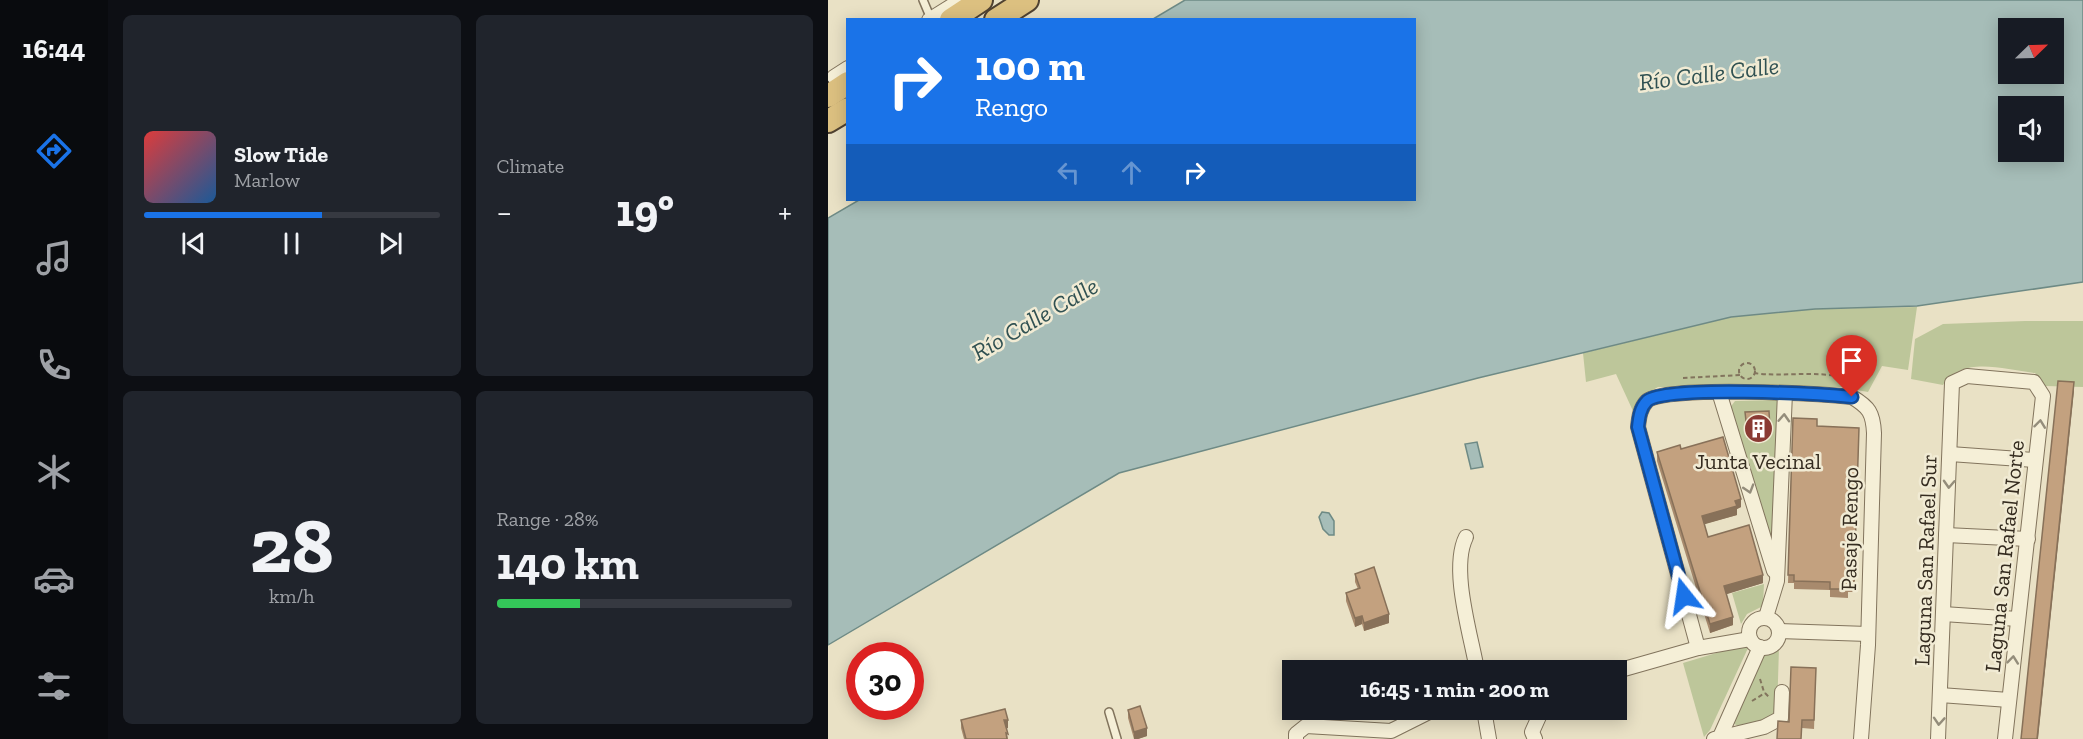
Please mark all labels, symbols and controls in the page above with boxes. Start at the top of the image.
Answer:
north arrow [1998,18,2064,84]
map controls [1998,18,2064,162]
text: 16:44 [23,33,85,65]
text: 100 m [975,40,1085,91]
icon: right [876,42,954,120]
water label: Río Calle Calle [1637,51,1781,96]
text: Rengo [975,91,1048,123]
button: sound [1998,96,2064,162]
icon: directions [33,130,75,172]
text: Slow Tide [234,141,328,168]
text: Climate [497,154,564,178]
icon: left [1052,156,1085,189]
icon: ahead [1115,156,1148,189]
icon: right [1178,156,1211,189]
text: Marlow [234,168,300,192]
text: 19° [616,184,674,238]
text: − [497,192,512,231]
text: + [778,192,792,231]
icon: previous [177,227,210,260]
icon: pause [275,227,308,260]
icon: next [374,227,407,260]
icon: music [33,237,75,279]
water label: Río Calle Calle [966,271,1103,366]
pin [1826,335,1877,397]
icon: phone [33,344,75,386]
icon: arrive [1835,344,1868,377]
building icon: Junta Vecinal [1742,413,1774,445]
one-way arrow [1777,413,1790,422]
one-way arrow [2033,420,2045,429]
street label: Laguna San Rafael Norte [1979,439,2030,673]
place label: Junta Vecinal [1695,448,1821,475]
icon: climate [33,451,75,493]
street label: Laguna San Rafael Sur [1908,454,1943,666]
street label: Pasaje Rengo [1835,467,1864,591]
one-way arrow [1942,479,1955,488]
one-way arrow [1742,483,1754,493]
text: 28 [250,498,334,592]
text: Range · 28% [497,507,599,531]
text: 140 km [497,537,639,591]
icon: car [33,558,75,600]
position arrow [1652,564,1716,628]
text: km/h [269,584,315,608]
speed limit sign: 30 [846,642,924,720]
one-way arrow [2006,655,2019,664]
icon: filters [33,665,75,707]
text: 16:45 · 1 min · 200 m [1360,676,1549,703]
one-way arrow [1932,716,1945,725]

